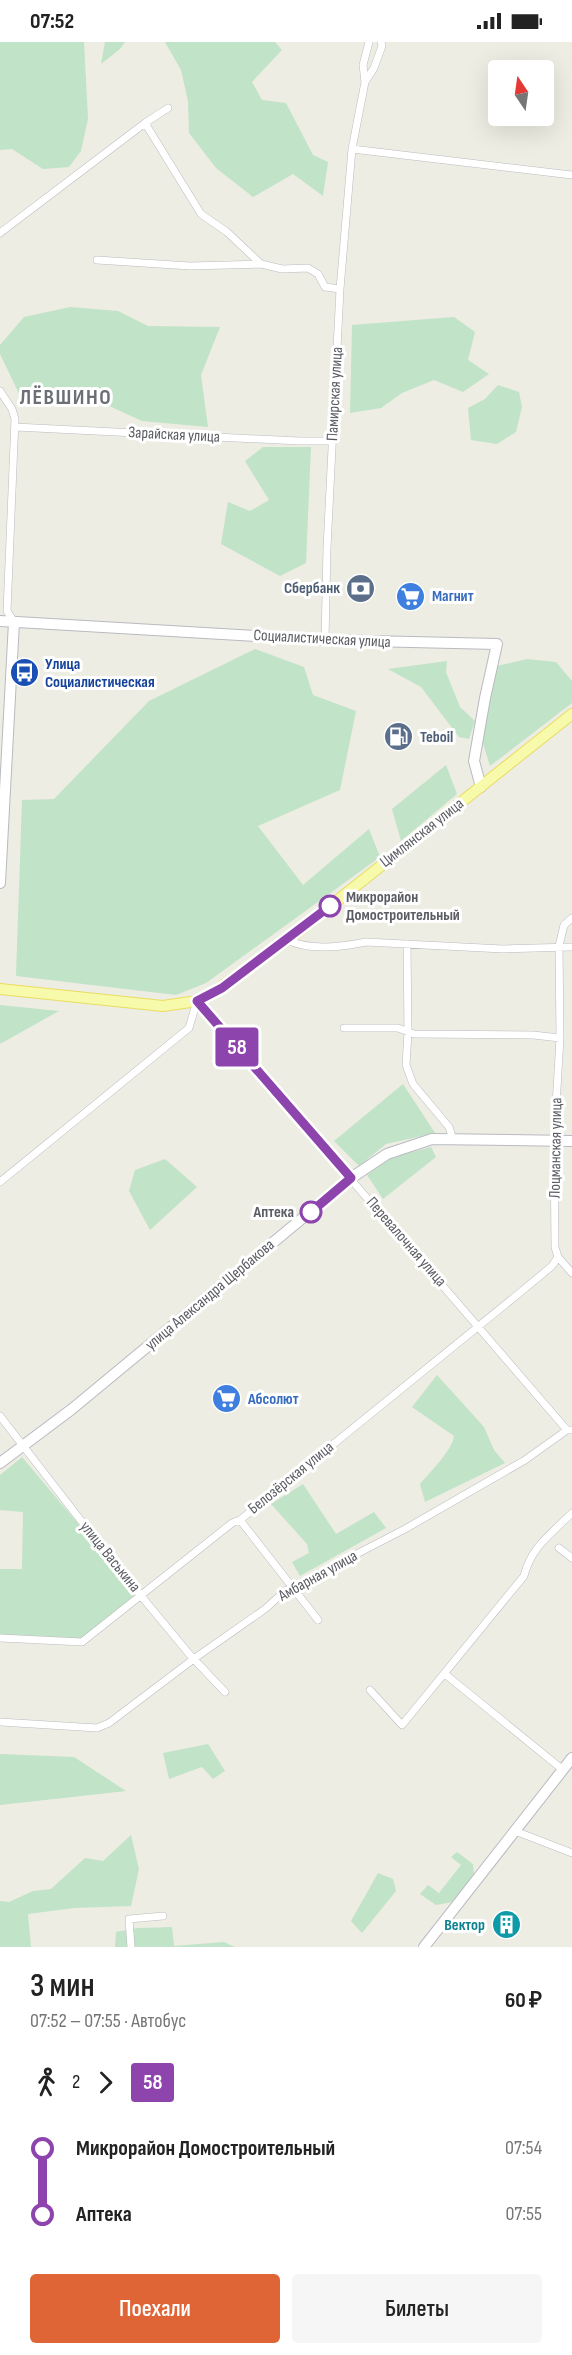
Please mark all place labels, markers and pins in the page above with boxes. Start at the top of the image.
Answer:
bank icon: Сбербанк [345,572,377,604]
place label: Сбербанк [284,579,340,598]
supermarket icon: Магнит [395,580,427,612]
place label: Магнит [432,587,474,606]
place label: Улица Социалистическая [45,655,155,692]
bus stop icon: Улица Социалистическая [8,657,40,689]
fuel station icon: Teboil [383,721,415,753]
place label: Teboil [420,728,453,747]
place label: Микрорайон Домостроительный [346,888,460,925]
marker: Микрорайон Домостроительный [319,895,341,917]
marker: Аптека [300,1201,322,1223]
place label: Аптека [252,1203,294,1222]
supermarket icon: Абсолют [211,1383,243,1415]
place label: Абсолют [247,1390,299,1409]
building icon: Вектор [490,1909,522,1941]
place label: Вектор [444,1916,485,1935]

